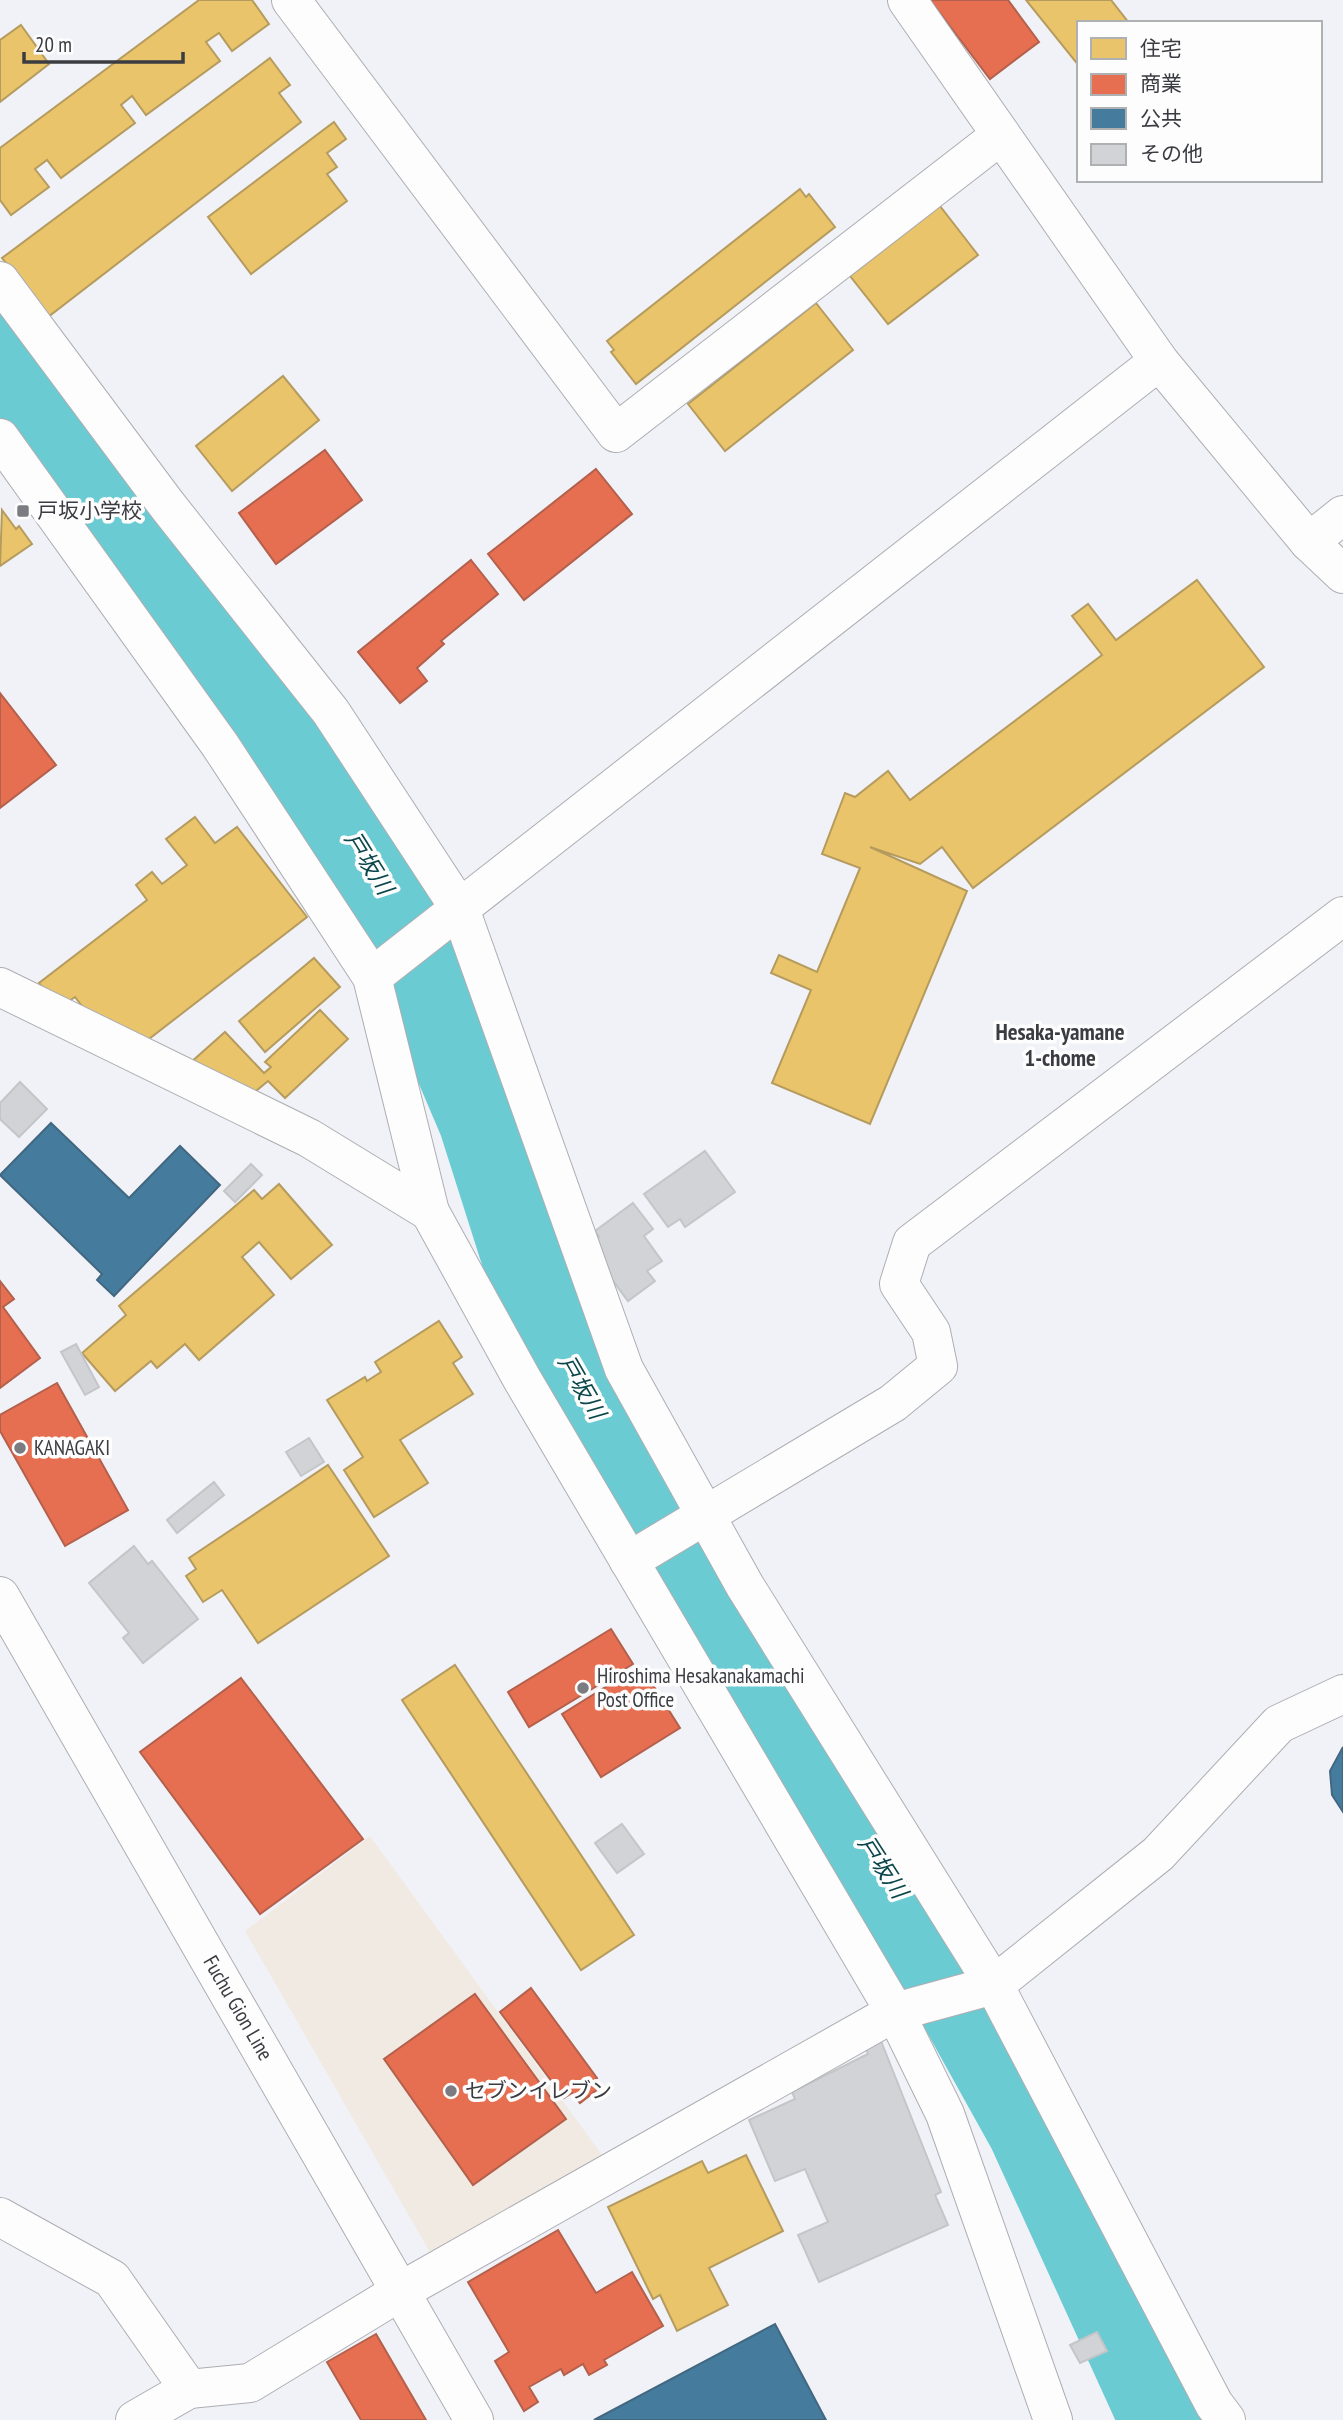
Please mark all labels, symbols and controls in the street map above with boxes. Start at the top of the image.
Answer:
scale bar [24,21,184,65]
legend [1077,21,1322,182]
text: 20 m [35,31,72,58]
text: 住宅 [1140,35,1182,62]
text: 商業 [1140,70,1182,97]
text: 公共 [1140,105,1182,132]
text: その他 [1140,140,1203,167]
place label: 戸坂小学校 [37,497,142,524]
marker: 戸坂小学校 [15,503,31,519]
water label: 戸坂川 [339,826,402,902]
district label: Hesaka-yamane 1-chome [995,1017,1125,1072]
water label: 戸坂川 [553,1350,614,1426]
place label: KANAGAKI [34,1434,110,1461]
marker: KANAGAKI [12,1440,28,1456]
place label: Hiroshima Hesakanakamachi Post Office [597,1662,805,1713]
marker: Hiroshima Hesakanakamachi Post Office [575,1680,591,1696]
water label: 戸坂川 [852,1830,916,1906]
street label: Fuchu Gion Line [198,1950,279,2065]
place label: セブンイレブン [465,2077,612,2104]
marker: セブンイレブン [443,2083,459,2099]

